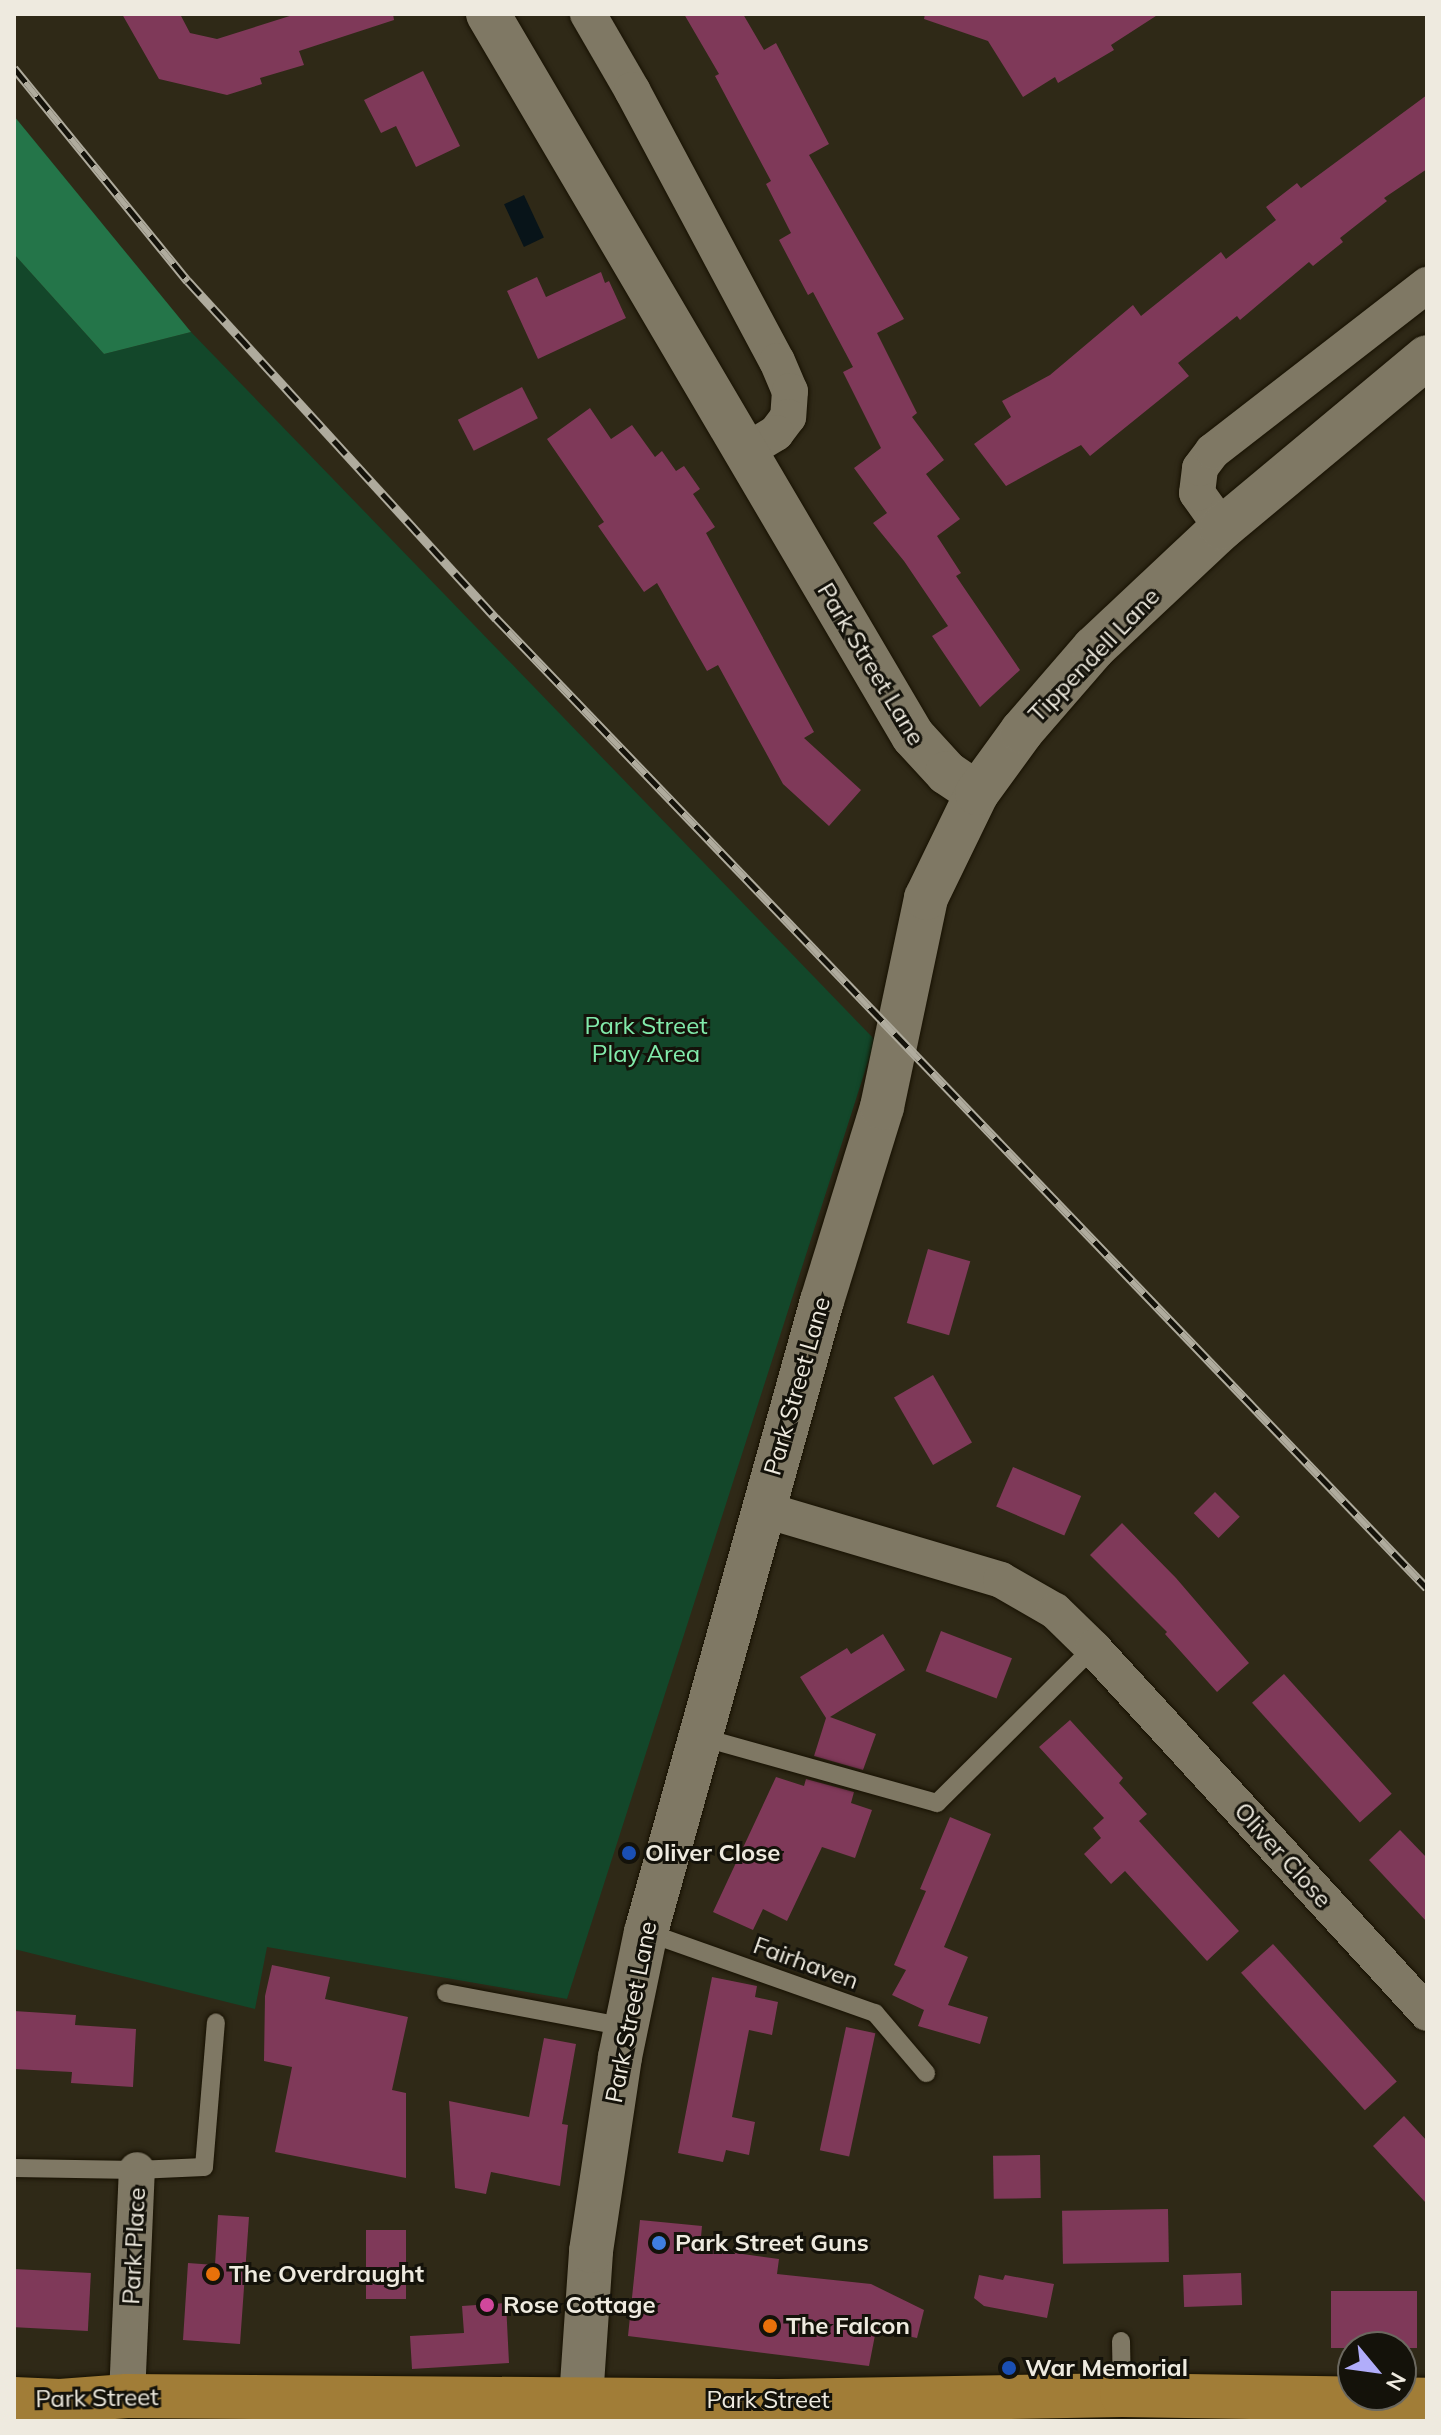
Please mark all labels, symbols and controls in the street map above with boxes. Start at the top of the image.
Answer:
street label: Park Street Lane [811,578,931,750]
street label: Tippendell Lane [1023,582,1165,728]
park label: Park Street Play Area [584,1012,708,1068]
street label: Park Street Lane [758,1294,836,1478]
street label: Oliver Close [1228,1797,1338,1913]
place label: Oliver Close [645,1839,780,1867]
marker: Oliver Close [620,1844,638,1862]
street label: Park Street Lane [599,1919,663,2105]
street label: Fairhaven [749,1931,863,1995]
street label: Park Place [117,2187,151,2305]
place label: Park Street Guns [675,2229,869,2257]
marker: Park Street Guns [650,2234,668,2252]
place label: The Overdraught [229,2260,424,2288]
marker: The Overdraught [204,2265,222,2283]
place label: Rose Cottage [503,2291,656,2319]
marker: Rose Cottage [478,2296,496,2314]
place label: The Falcon [786,2312,910,2340]
marker: The Falcon [761,2317,779,2335]
north arrow [1337,2331,1417,2411]
place label: War Memorial [1025,2354,1188,2382]
marker: War Memorial [1000,2359,1018,2377]
text: N [1380,2368,1413,2396]
street label: Park Street [35,2383,159,2413]
street label: Park Street [706,2386,830,2414]

